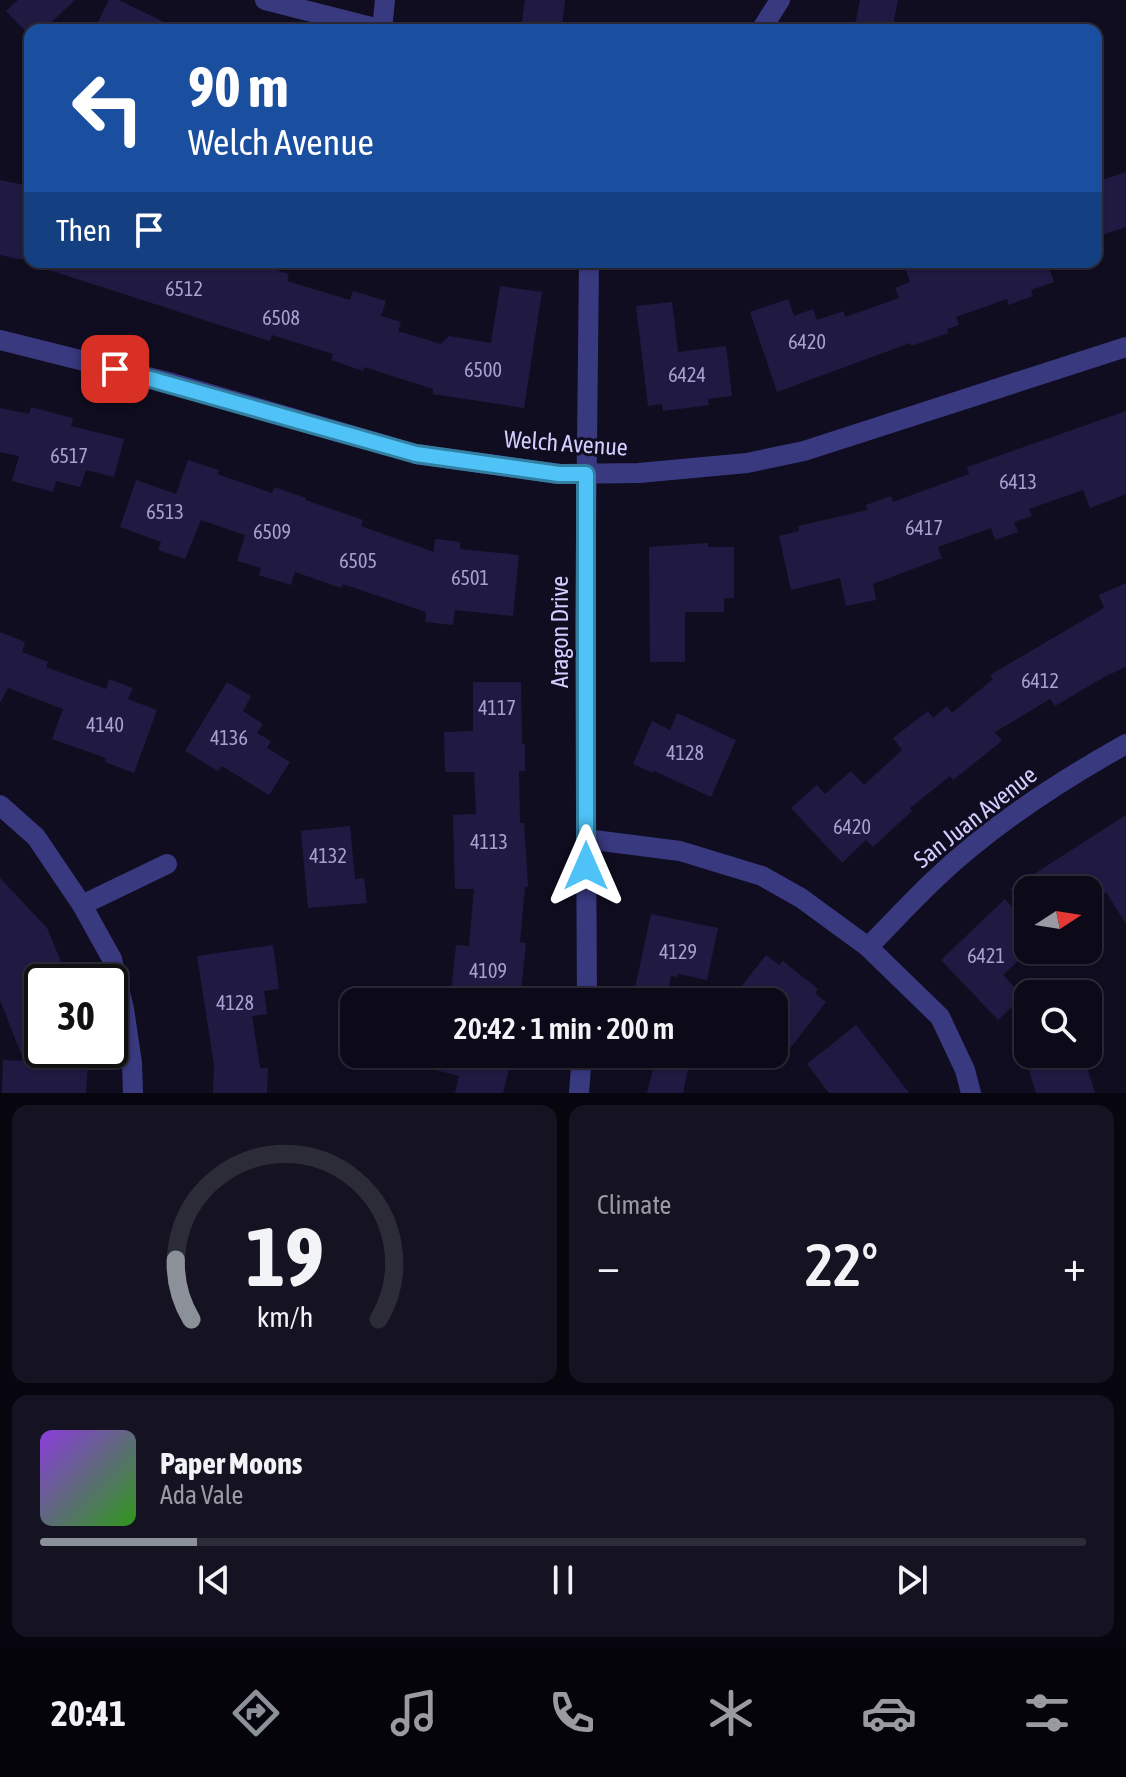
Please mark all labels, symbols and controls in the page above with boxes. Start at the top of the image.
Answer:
text: 90 m [188,55,289,119]
icon: left [56,56,160,160]
text: Welch Avenue [188,121,374,163]
icon: arrive [127,208,171,252]
text: Then [56,213,111,247]
house number: 6512 [165,277,203,300]
house number: 6508 [262,306,300,329]
house number: 6420 [788,330,826,353]
pin [81,335,149,403]
icon: arrive [93,347,137,391]
house number: 6500 [464,358,502,381]
house number: 6424 [668,363,706,386]
street label: Welch Avenue [503,425,629,461]
house number: 6517 [50,444,88,467]
house number: 6413 [999,470,1037,493]
house number: 6513 [146,500,184,523]
house number: 6417 [905,516,943,539]
house number: 6509 [253,520,291,543]
house number: 6505 [339,549,377,572]
house number: 6501 [451,566,489,589]
street label: Aragon Drive [546,576,573,688]
house number: 6412 [1021,669,1059,692]
house number: 4117 [478,696,516,719]
house number: 4140 [86,713,124,736]
house number: 4136 [210,726,248,749]
house number: 4128 [666,741,704,764]
street label: San Juan Avenue [908,761,1042,873]
house number: 6420 [833,815,871,838]
position arrow [544,824,628,908]
house number: 4113 [470,830,508,853]
house number: 4132 [309,844,347,867]
north arrow [1014,876,1102,964]
map controls [1014,876,1102,1068]
house number: 4129 [659,940,697,963]
house number: 6421 [967,944,1005,967]
house number: 4109 [469,959,507,982]
speed limit sign: 30 [24,964,128,1068]
button: search [1014,980,1102,1068]
house number: 4128 [216,991,254,1014]
text: 20:42 · 1 min · 200 m [454,1011,674,1045]
text: Climate [597,1190,671,1220]
text: 19 [245,1208,324,1304]
text: 22° [805,1230,878,1299]
text: − [597,1240,620,1290]
text: + [1063,1240,1086,1290]
text: km/h [256,1300,313,1333]
text: Paper Moons [160,1446,302,1480]
text: Ada Vale [160,1480,243,1510]
icon: previous [192,1558,236,1602]
icon: pause [541,1558,585,1602]
icon: next [890,1558,934,1602]
icon: directions [228,1685,284,1741]
icon: music [386,1685,442,1741]
icon: phone [544,1685,600,1741]
icon: climate [703,1685,759,1741]
icon: car [861,1685,917,1741]
icon: filters [1019,1685,1075,1741]
text: 20:41 [51,1692,126,1734]

